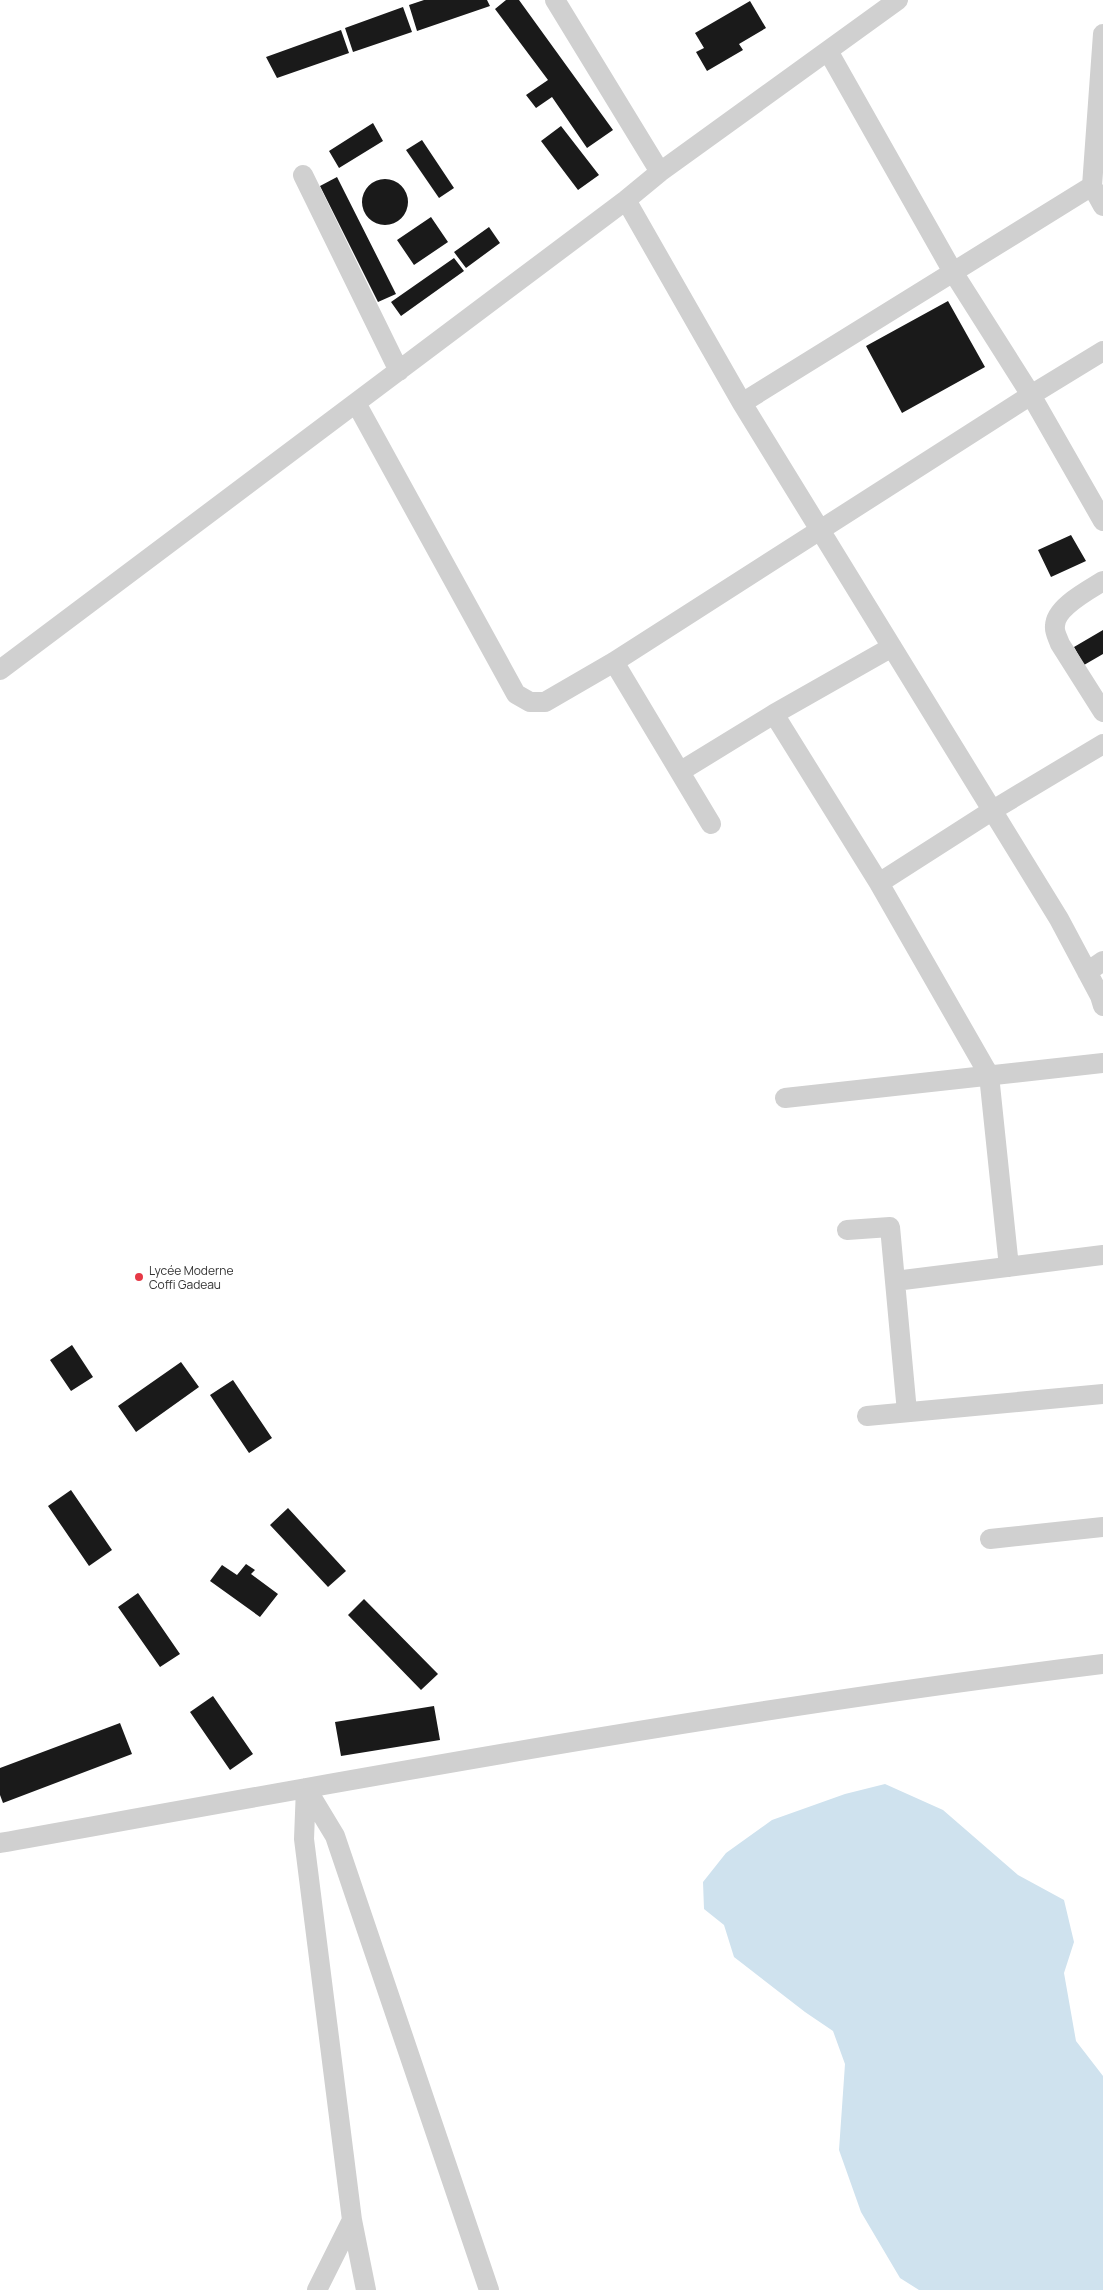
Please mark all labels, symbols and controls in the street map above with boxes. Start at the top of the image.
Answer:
place label: Lycée Moderne Coffi Gadeau [149,1262,233,1293]
marker: Lycée Moderne Coffi Gadeau [133,1271,145,1283]

